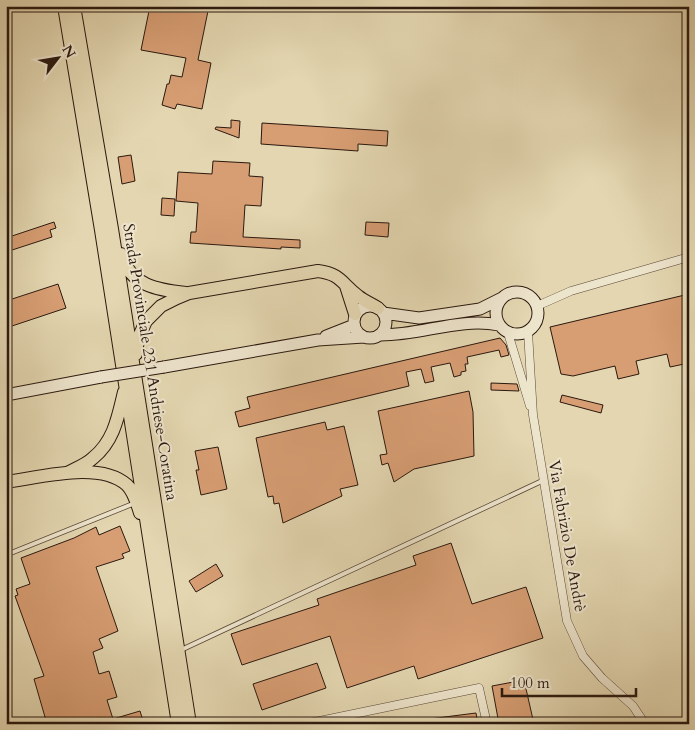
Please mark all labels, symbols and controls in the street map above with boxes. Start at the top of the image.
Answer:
north arrow [32,32,82,82]
text: N [57,41,80,62]
street label: Strada Provinciale 231 Andriese-Coratina [117,222,183,502]
street label: Via Fabrizio De Andrè [543,458,591,614]
scale bar [502,665,636,697]
text: 100 m [510,673,550,693]

